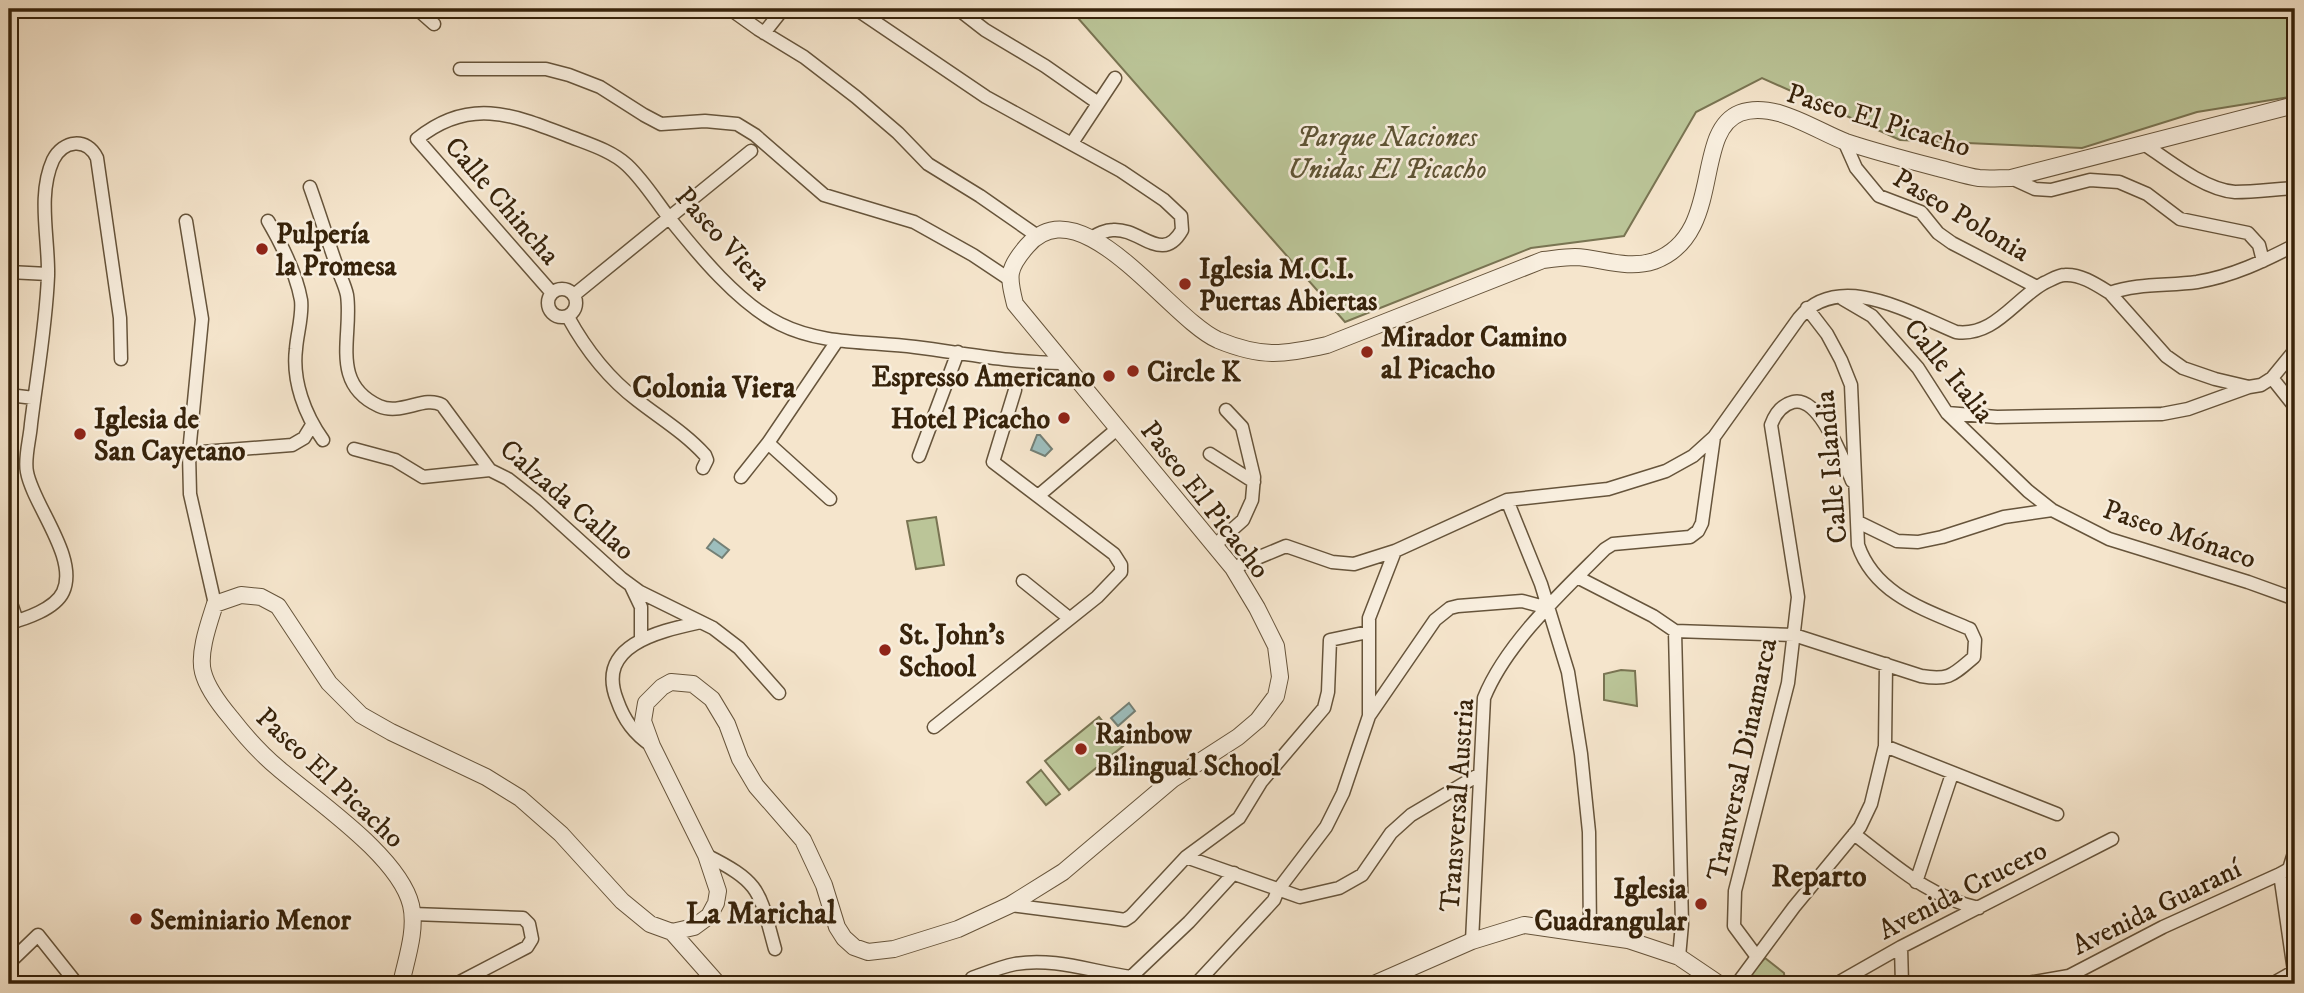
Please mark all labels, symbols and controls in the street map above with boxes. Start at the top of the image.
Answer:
street label: Paseo El Picacho [1782,76,1975,165]
park label: Parque Naciones Unidas El Picacho [1287,120,1487,187]
street label: Calle Chincha [437,130,567,272]
street label: Paseo Polonia [1886,161,2036,270]
street label: Paseo Viera [667,180,779,298]
place label: Pulpería la Promesa [275,217,397,284]
marker: Pulpería la Promesa [254,241,270,257]
place label: Iglesia M.C.I. Puertas Abiertas [1199,252,1378,319]
marker: Iglesia M.C.I. Puertas Abiertas [1177,276,1193,292]
street label: Calle Italia [1896,312,2002,430]
place label: Mirador Camino al Picacho [1381,320,1567,387]
marker: Mirador Camino al Picacho [1359,344,1375,360]
place label: Circle K [1147,355,1242,390]
place label: Espresso Americano [871,360,1095,395]
marker: Circle K [1125,363,1141,379]
marker: Espresso Americano [1101,368,1117,384]
district label: Colonia Viera [632,370,797,407]
street label: Calle Islandia [1807,389,1856,545]
place label: Iglesia de San Cayetano [94,402,246,469]
place label: Hotel Picacho [891,402,1050,437]
marker: Hotel Picacho [1056,410,1072,426]
street label: Paseo El Picacho [1132,414,1277,586]
marker: Iglesia de San Cayetano [72,426,88,442]
street label: Calzada Callao [492,432,642,568]
street label: Paseo Mónaco [2098,492,2261,577]
place label: St. John's School [899,618,1005,685]
street label: Tranversal Dinamarca [1700,635,1785,884]
marker: St. John's School [877,642,893,658]
street label: Transversal Austria [1433,697,1482,913]
street label: Paseo El Picacho [248,700,412,856]
place label: Rainbow Bilingual School [1095,717,1281,784]
marker: Rainbow Bilingual School [1073,741,1089,757]
street label: Avenida Crucero [1872,833,2053,948]
street label: Avenida Guaraní [2066,851,2249,963]
district label: Reparto [1771,859,1867,896]
place label: Iglesia Cuadrangular [1534,872,1688,939]
district label: La Marichal [686,896,837,933]
marker: Iglesia Cuadrangular [1693,896,1709,912]
place label: Seminiario Menor [150,903,351,938]
marker: Seminiario Menor [128,911,144,927]

